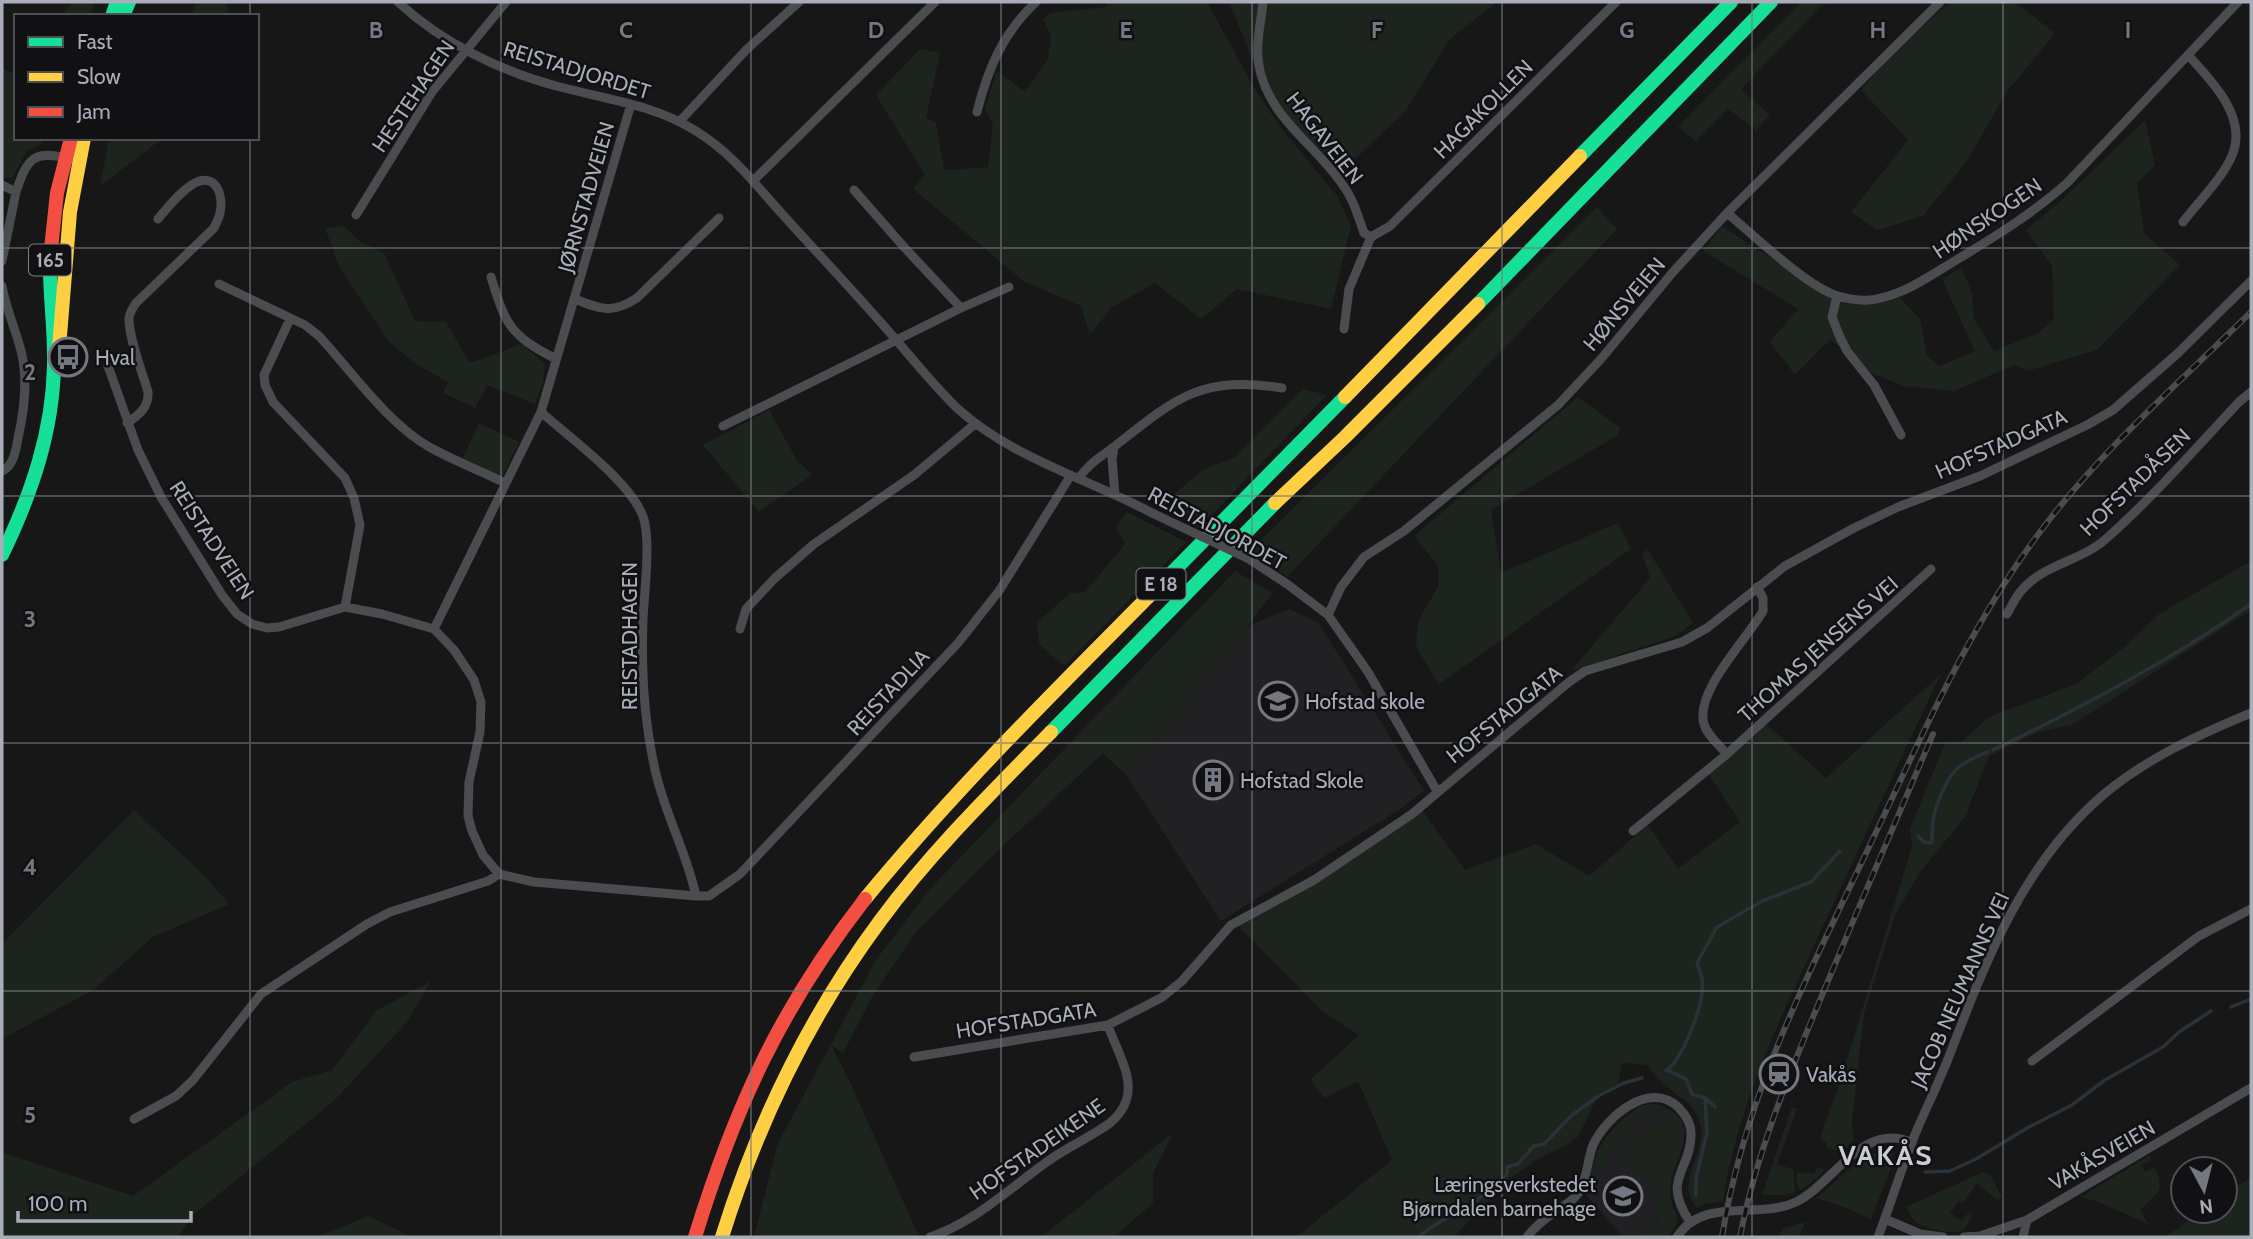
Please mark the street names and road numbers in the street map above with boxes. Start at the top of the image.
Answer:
street label: HESTEHAGEN [366,35,460,157]
street label: REISTADJORDET [500,36,654,104]
street label: HAGAKOLLEN [1428,54,1538,164]
street label: HAGAVEIEN [1281,87,1369,189]
street label: JØRNSTADVEIEN [552,119,619,276]
street label: HØNSKOGEN [1928,172,2046,264]
road number: 165 [29,244,71,276]
street label: HØNSVEIEN [1578,252,1670,356]
street label: HOFSTADGATA [1931,404,2071,484]
street label: HOFSTADÅSEN [2074,422,2195,541]
street label: REISTADVEIEN [164,476,260,604]
street label: REISTADJORDET [1144,481,1290,575]
street label: REISTADHAGEN [617,562,642,710]
road number: E 18 [1136,568,1186,600]
street label: THOMAS JENSENS VEI [1733,571,1903,727]
street label: REISTADLIA [842,644,934,740]
street label: HOFSTADGATA [1441,660,1567,768]
street label: JACOB NEUMANNS VEI [1905,888,2015,1093]
street label: HOFSTADGATA [954,997,1098,1043]
street label: HOFSTADEIKENE [965,1093,1109,1205]
street label: VAKÅSVEIEN [2044,1114,2159,1195]

